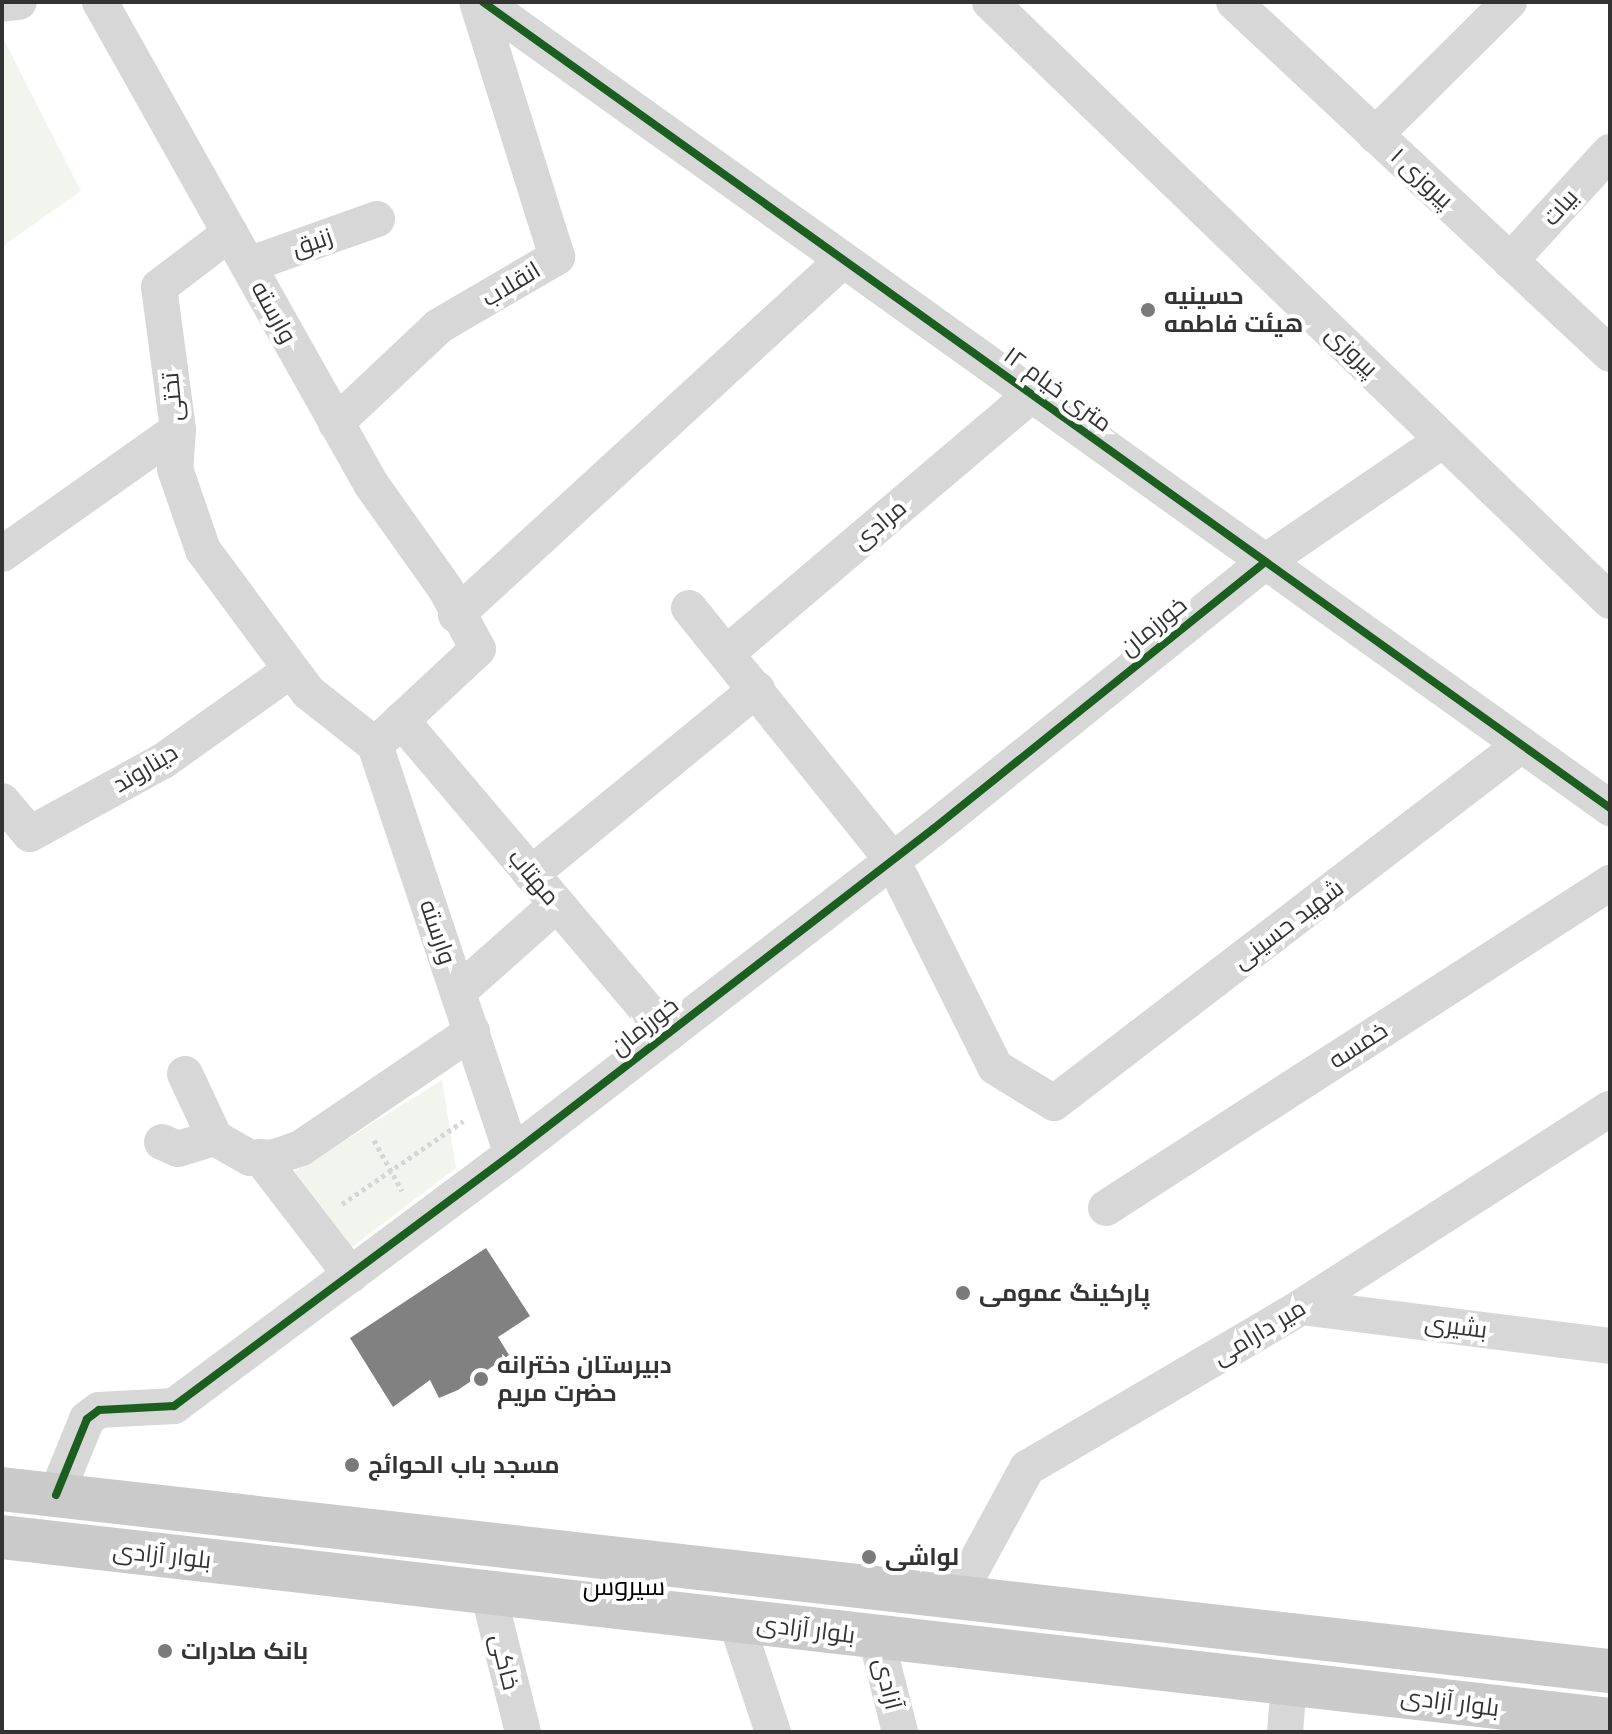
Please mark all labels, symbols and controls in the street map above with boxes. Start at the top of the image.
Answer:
street label: پیروزی ۱ [1385,142,1459,214]
street label: بیات [1536,183,1584,231]
street label: زنبق [288,222,336,262]
street label: انقلاب [476,255,546,313]
street label: وارسته [245,276,303,348]
place label: حسینیه هیئت فاطمه [1164,282,1303,338]
marker: حسینیه هیئت فاطمه [1139,301,1157,319]
street label: پیروزی [1320,319,1384,383]
street label: ۱۲ متری خیام [998,340,1118,438]
street label: تختی [156,371,188,423]
street label: مرادی [846,493,912,555]
street label: خورزمان [1114,590,1192,662]
street label: دیناروند [107,737,183,799]
street label: مهتاب [502,843,566,911]
street label: شهید حسینی [1227,873,1349,975]
street label: وارسته [414,896,462,968]
street label: خورزمان [604,991,684,1061]
street label: خمسه [1323,1015,1393,1075]
place label: پارکینگ عمومی [979,1279,1150,1307]
marker: پارکینگ عمومی [954,1284,972,1302]
street label: میر دارامی [1207,1293,1311,1371]
street label: بشیری [1423,1308,1489,1344]
place label: دبیرستان دخترانه حضرت مریم [497,1351,672,1407]
marker: دبیرستان دخترانه حضرت مریم [472,1370,490,1388]
place label: مسجد باب الحوائج [368,1451,560,1479]
marker: مسجد باب الحوائج [343,1456,361,1474]
street label: بلوار آزادی [111,1536,213,1574]
place label: لواشی [885,1543,959,1571]
marker: لواشی [860,1548,878,1566]
district label: سیروس [583,1571,665,1603]
street label: بلوار آزادی [755,1609,857,1649]
street label: خاکی [484,1631,526,1693]
place label: بانک صادرات [181,1637,308,1665]
marker: بانک صادرات [156,1642,174,1660]
street label: آزادی [868,1655,908,1713]
street label: بلوار آزادی [1399,1682,1501,1722]

